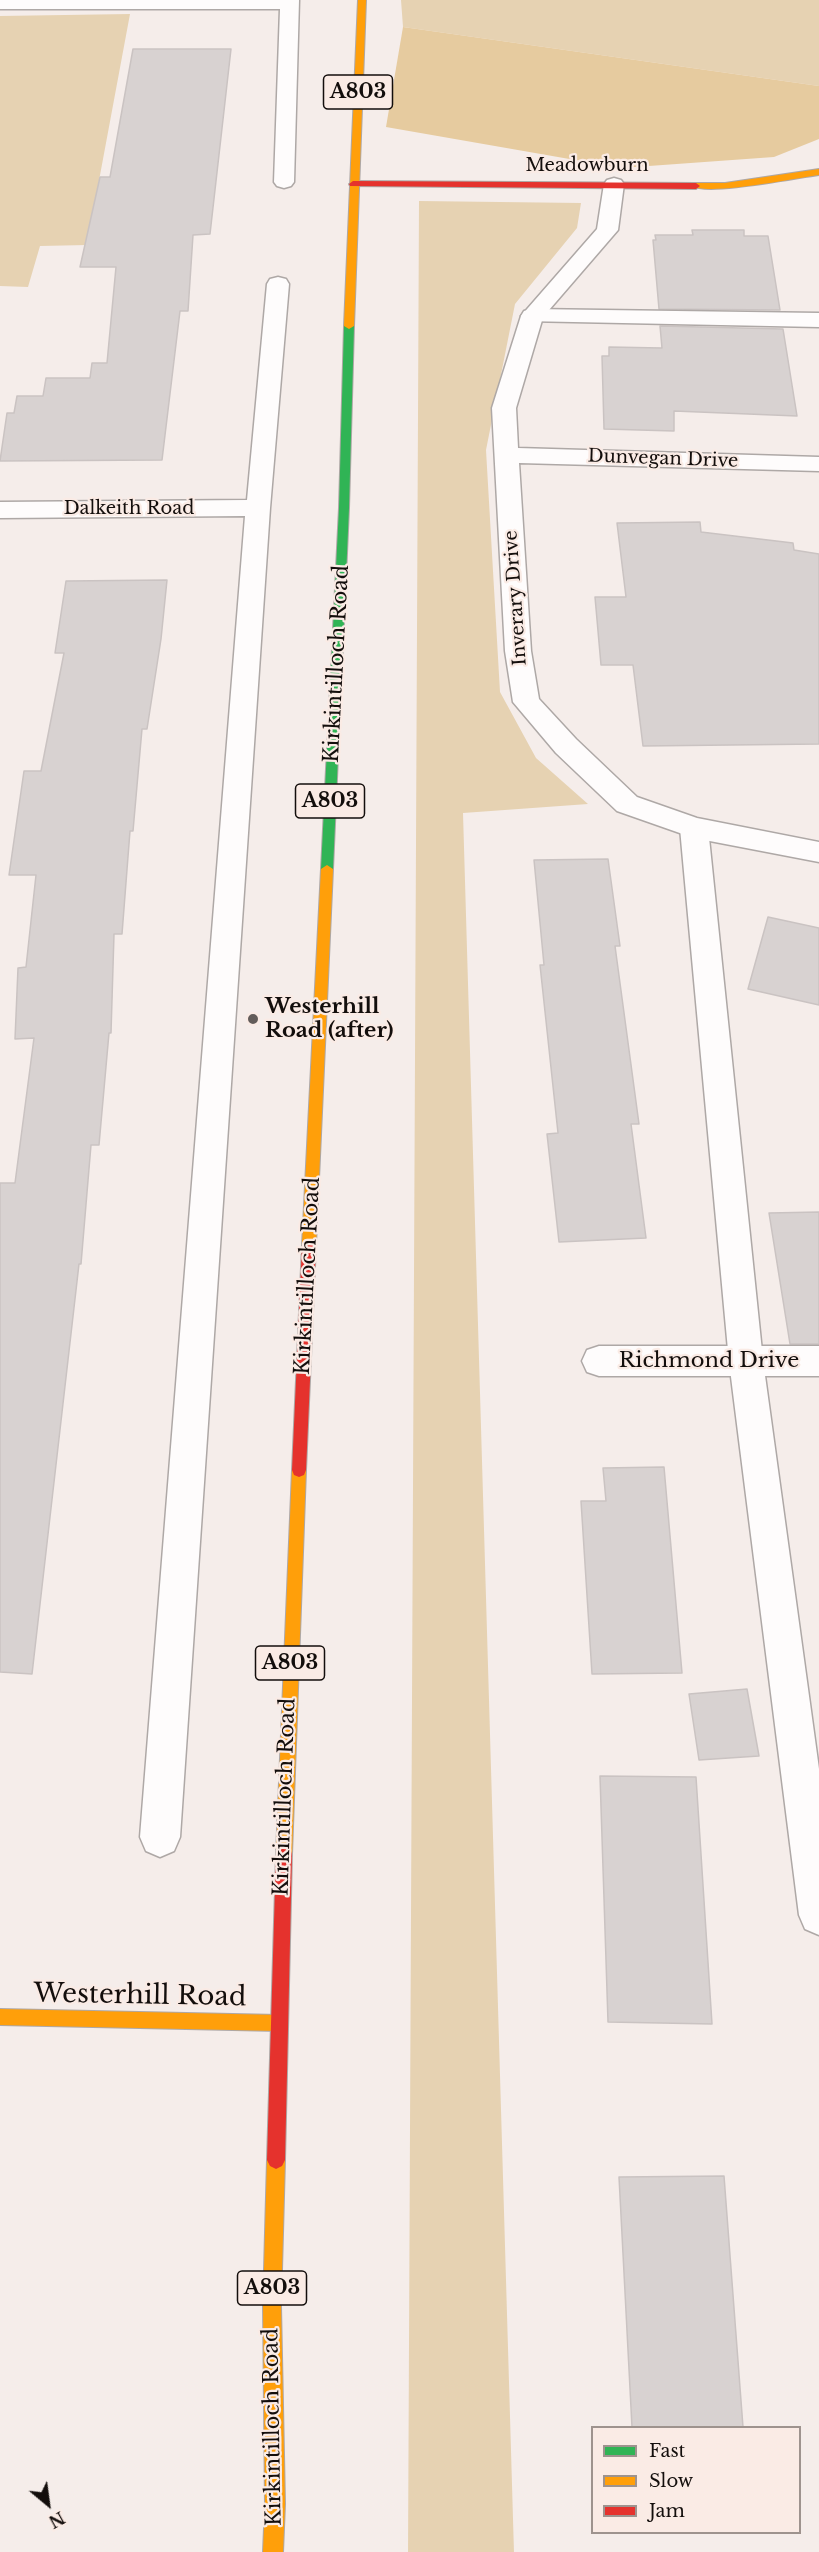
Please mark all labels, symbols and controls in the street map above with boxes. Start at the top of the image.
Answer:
road number: A803 [324,75,392,109]
street label: Meadowburn [525,155,649,177]
street label: Dunvegan Drive [587,446,739,472]
street label: Dalkeith Road [64,498,194,520]
street label: Inverary Drive [500,530,532,666]
street label: Kirkintilloch Road [319,564,355,764]
road number: A803 [296,784,364,818]
place label: Westerhill Road (after) [265,994,394,1044]
marker: Westerhill Road (after) [246,1012,260,1026]
street label: Kirkintilloch Road [290,1176,326,1376]
street label: Richmond Drive [619,1348,799,1374]
road number: A803 [256,1646,324,1680]
street label: Kirkintilloch Road [269,1698,301,1896]
street label: Westerhill Road [33,1979,247,2013]
road number: A803 [238,2271,306,2305]
street label: Kirkintilloch Road [259,2328,287,2526]
legend [591,2426,801,2534]
text: Fast [649,2440,685,2462]
text: Slow [649,2470,693,2492]
north arrow [18,2474,78,2534]
text: Jam [649,2500,685,2522]
text: N [45,2507,68,2532]

